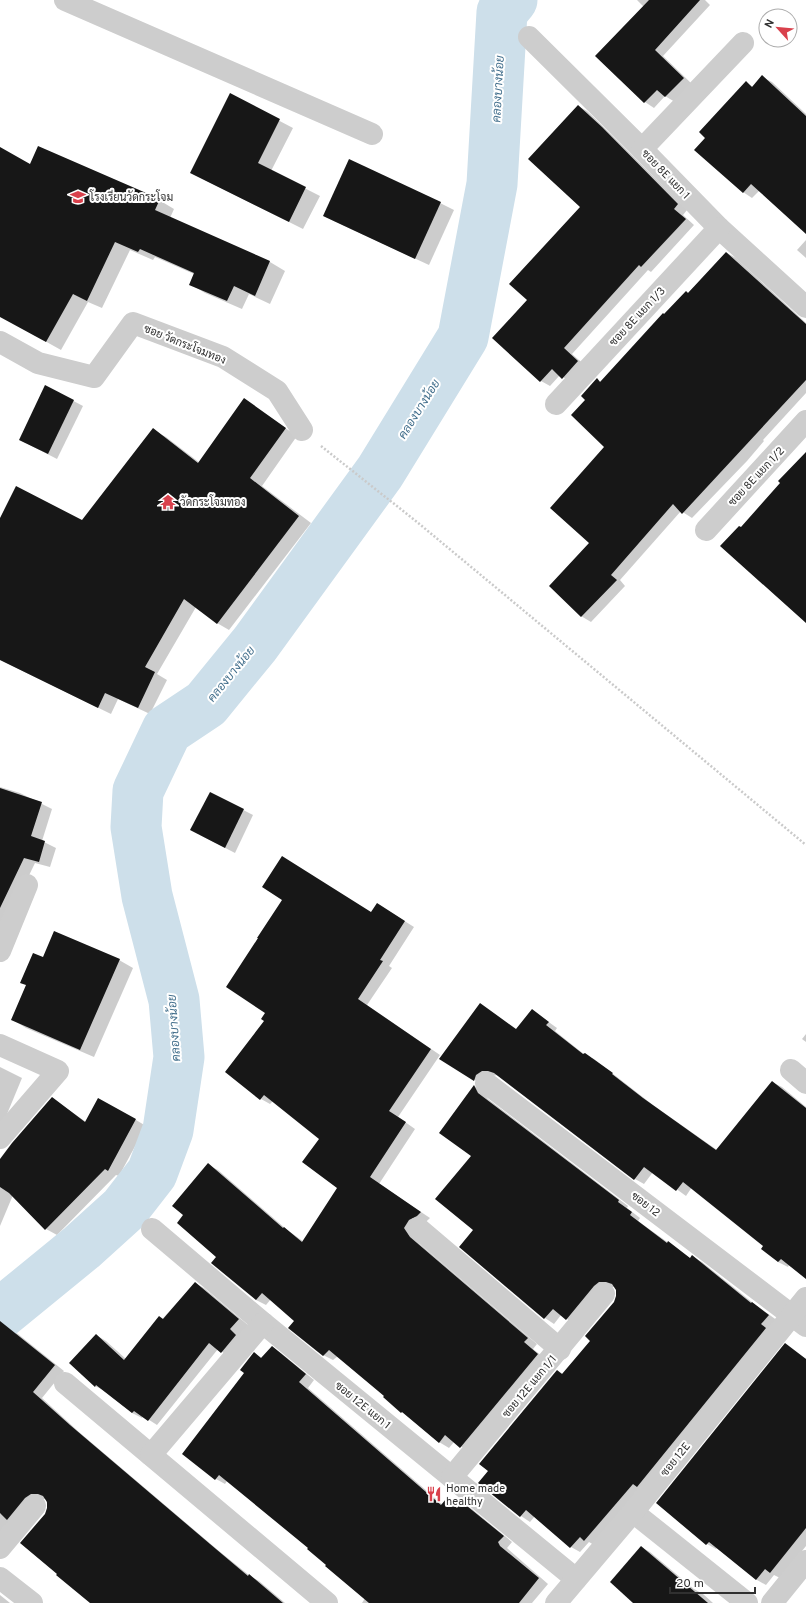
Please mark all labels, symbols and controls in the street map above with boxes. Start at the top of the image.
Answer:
north arrow [758,8,798,48]
text: N [762,17,778,31]
water label: คลองบางน้อย [489,55,509,123]
street label: ซอย 8E แยก 1 [638,147,692,202]
school or university icon: โรงเรียนวัดกระโจม [69,188,87,206]
place label: โรงเรียนวัดกระโจม [89,189,173,205]
street label: ซอย 8E แยก 1/3 [607,284,669,349]
street label: ซอย วัดกระโจมทอง [141,320,229,368]
water label: คลองบางน้อย [395,377,445,442]
street label: ซอย 8E แยก 1/2 [726,444,788,509]
temple icon: วัดกระโจมทอง [159,493,177,511]
place label: วัดกระโจมทอง [180,494,245,510]
water label: คลองบางน้อย [204,643,259,706]
water label: คลองบางน้อย [165,994,185,1062]
street label: ซอย 12 [628,1189,663,1220]
street label: ซอย 12E แยก 1/1 [500,1353,560,1421]
street label: ซอย 12E แยก 1 [332,1379,393,1433]
street label: ซอย 12E [658,1440,694,1479]
place label: Home made healthy [446,1482,505,1509]
restaurant icon: Home made healthy [425,1485,443,1503]
scale bar [670,1569,755,1595]
text: 20 m [676,1576,704,1592]

